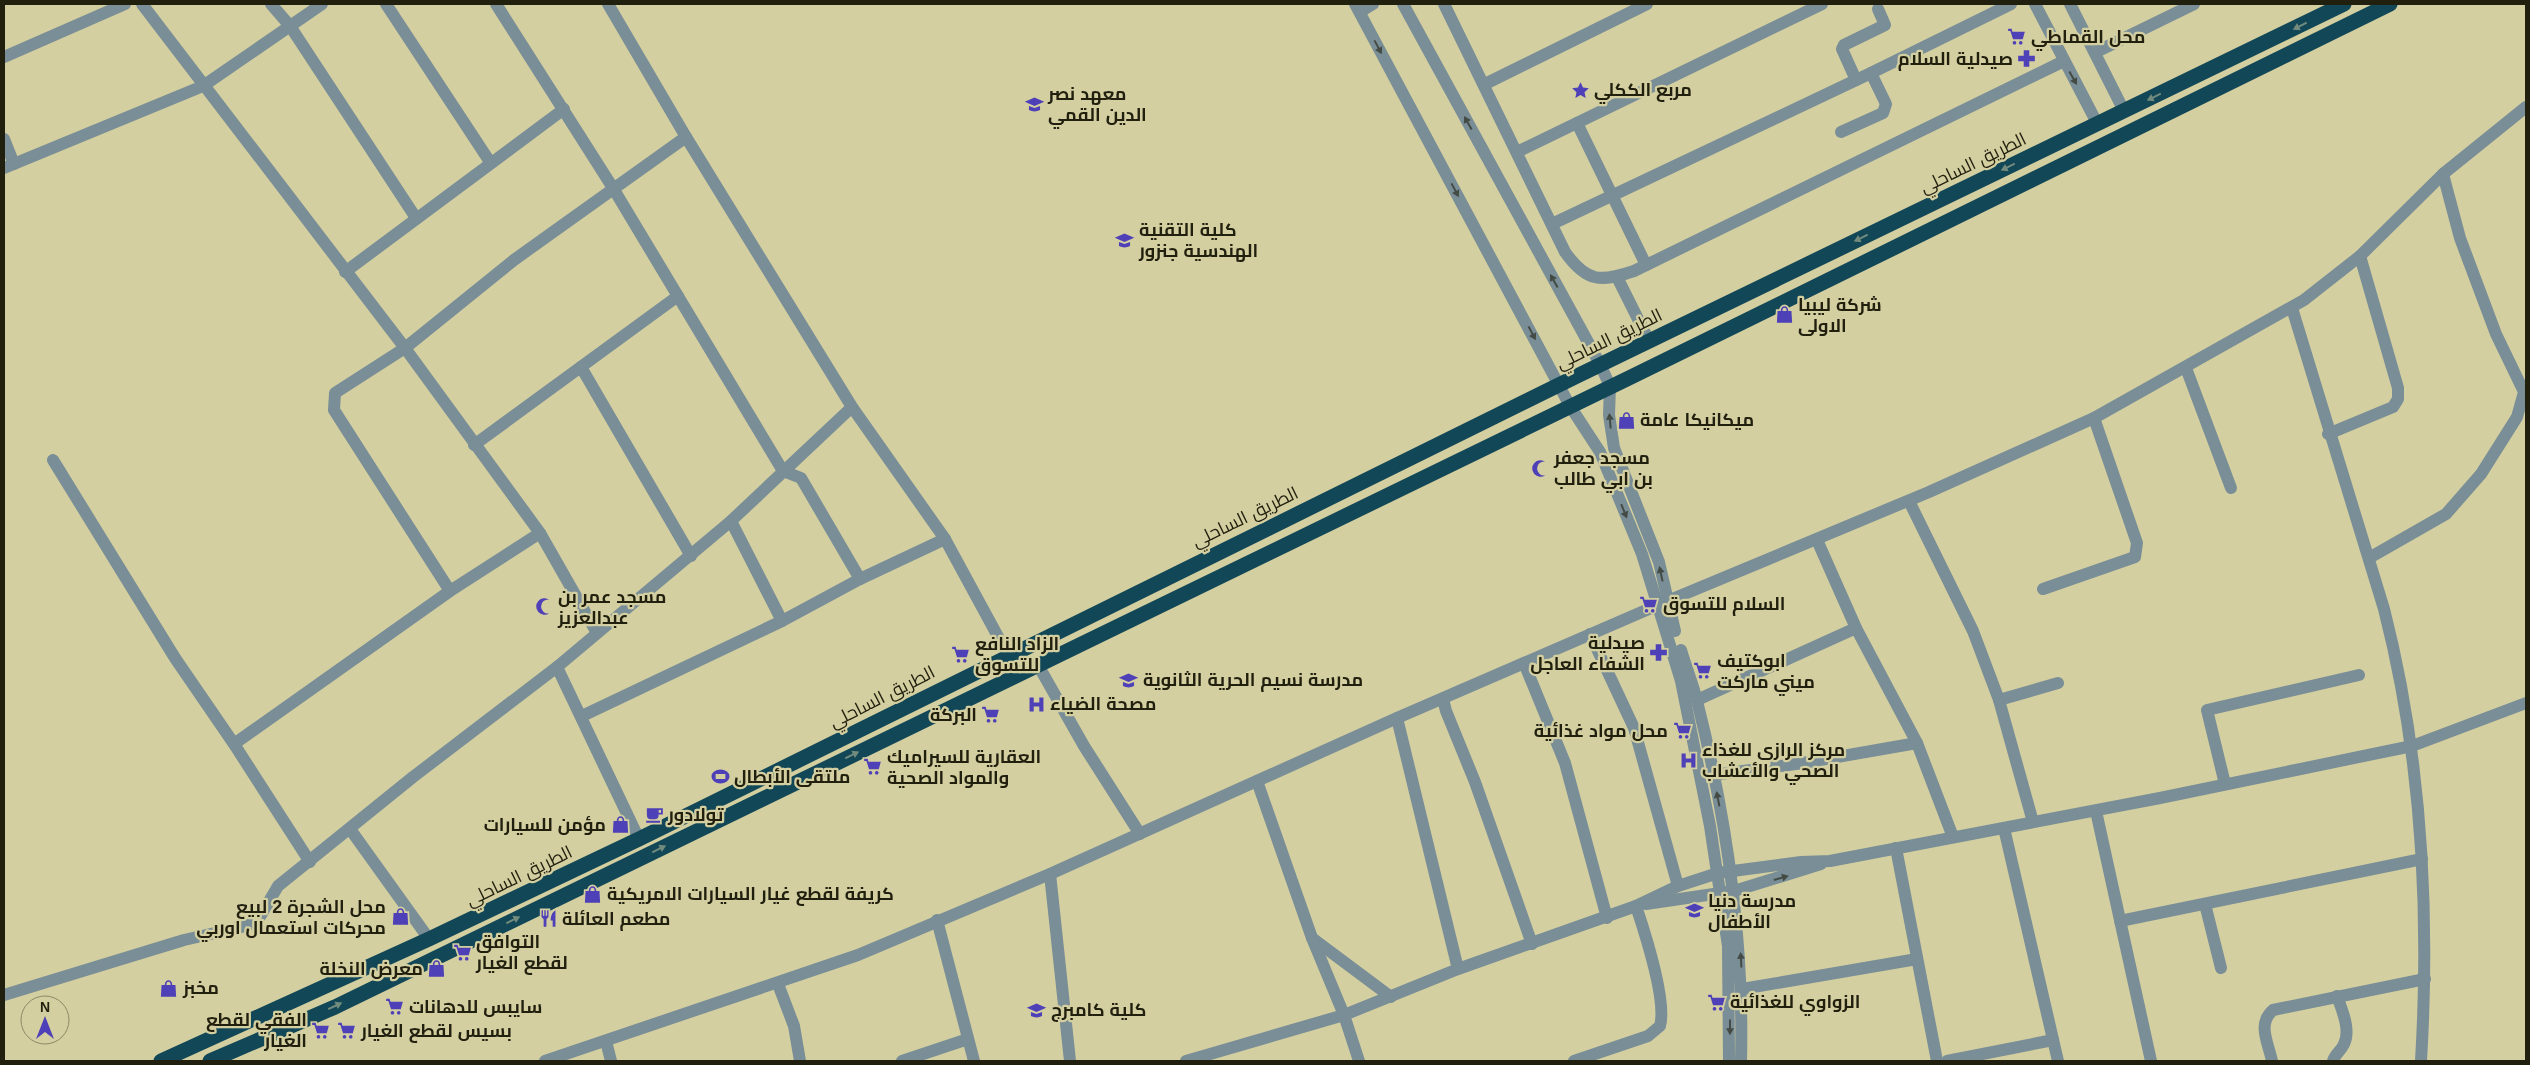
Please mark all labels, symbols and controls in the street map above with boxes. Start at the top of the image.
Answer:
one-way arrow [2293,22,2307,30]
supermarket icon: محل القماطي [2007,27,2027,47]
place label: محل القماطي [2031,27,2145,52]
one-way arrow [1374,39,1382,54]
place label: صيدلية السلام [1898,49,2013,71]
pharmacy icon: صيدلية السلام [2017,49,2037,69]
one-way arrow [2069,71,2077,86]
place icon: مربع الككلي [1570,80,1590,100]
place label: مربع الككلي [1594,80,1692,105]
place label: معهد نصر الدين القمي [1047,84,1147,130]
one-way arrow [2147,93,2161,101]
school or university icon: معهد نصر الدين القمي [1024,94,1044,114]
one-way arrow [1464,116,1472,131]
street label: الطريق الساحلي [1917,129,2031,201]
one-way arrow [2000,163,2015,171]
one-way arrow [1451,183,1459,197]
place label: كلية التقنية الهندسية جنزور [1138,220,1258,262]
school or university icon: كلية التقنية الهندسية جنزور [1115,230,1135,250]
one-way arrow [1854,234,1868,242]
one-way arrow [1550,275,1559,288]
place label: شركة ليبيا الاولى [1798,295,1882,337]
street label: الطريق الساحلي [1553,305,1667,377]
shop icon: شركة ليبيا الاولى [1774,305,1794,325]
one-way arrow [1528,326,1536,340]
shop icon: ميكانيكا عامة [1616,410,1636,430]
place label: ميكانيكا عامة [1640,410,1754,430]
one-way arrow [1605,412,1613,428]
place label: مسجد جعفر بن ابي طالب [1553,448,1653,494]
mosque icon: مسجد جعفر بن ابي طالب [1530,458,1550,478]
street label: الطريق الساحلي [1189,483,1303,555]
one-way arrow [1621,503,1629,518]
one-way arrow [1657,567,1665,582]
place label: مسجد عمر بن عبدالعزيز [557,587,666,629]
supermarket icon: السلام للتسوق [1639,594,1659,614]
place label: السلام للتسوق [1663,594,1785,616]
mosque icon: مسجد عمر بن عبدالعزيز [534,597,554,617]
place label: صيدلية الشفاء العاجل [1530,633,1645,675]
place label: الزاد النافع للتسوق [975,634,1059,676]
pharmacy icon: صيدلية الشفاء العاجل [1649,643,1669,663]
supermarket icon: الزاد النافع للتسوق [951,644,971,664]
place label: ابوكتيف ميني ماركت [1717,651,1815,697]
supermarket icon: ابوكتيف ميني ماركت [1693,661,1713,681]
street label: الطريق الساحلي [826,662,940,736]
school or university icon: مدرسة نسيم الحرية الثانوية [1119,670,1139,690]
place label: مدرسة نسيم الحرية الثانوية [1143,670,1363,692]
hospital icon: مصحة الضياء [1026,694,1046,714]
place label: مصحة الضياء [1050,694,1156,714]
place label: البركة [930,705,977,726]
supermarket icon: البركة [981,705,1001,725]
place label: محل مواد غذائية [1534,721,1668,742]
supermarket icon: محل مواد غذائية [1672,721,1692,741]
place label: مركز الرازي للغذاء الصحي والأعشاب [1702,740,1845,786]
place label: العقارية للسيراميك والمواد الصحية [887,747,1041,789]
one-way arrow [845,750,859,758]
hospital icon: مركز الرازي للغذاء الصحي والأعشاب [1678,750,1698,770]
supermarket icon: العقارية للسيراميك والمواد الصحية [863,757,883,777]
sports icon: ملتقى الأبطال [710,767,730,787]
place label: ملتقى الأبطال [734,767,850,788]
one-way arrow [1713,791,1721,807]
cafe icon: تولادور [644,805,664,825]
place label: تولادور [667,805,724,826]
place label: مؤمن للسيارات [484,815,606,836]
shop icon: مؤمن للسيارات [610,815,630,835]
street label: الطريق الساحلي [463,842,577,914]
one-way arrow [652,845,666,853]
one-way arrow [1773,873,1788,881]
shop icon: كريفة لقطع غيار السيارات الامريكية [583,884,603,904]
place label: كريفة لقطع غيار السيارات الامريكية [607,884,894,906]
place label: مدرسة دنيا الأطفال [1708,891,1796,933]
place label: محل الشجرة 2 لبيع محركات استعمال اوربي [196,897,386,943]
school or university icon: مدرسة دنيا الأطفال [1684,901,1704,921]
shop icon: محل الشجرة 2 لبيع محركات استعمال اوربي [390,907,410,927]
restaurant icon: مطعم العائلة [538,909,558,929]
place label: مطعم العائلة [562,909,671,931]
one-way arrow [505,916,520,924]
place label: التوافق لقطع الغيار [475,932,568,975]
supermarket icon: التوافق لقطع الغيار [452,942,472,962]
one-way arrow [1736,952,1744,968]
place label: معرض النخلة [319,959,423,980]
shop icon: معرض النخلة [427,959,447,979]
shop icon: مخبز [159,978,179,998]
place label: مخبز [182,978,219,999]
supermarket icon: الزواوي للغذائية [1706,992,1726,1012]
place label: الزواوي للغذائية [1730,992,1860,1016]
north arrow [20,995,70,1045]
supermarket icon: سايبس للدهانات [385,997,405,1017]
place label: سايبس للدهانات [409,997,542,1018]
text: N [40,999,50,1015]
school or university icon: كلية كامبرج [1027,1000,1047,1020]
place label: كلية كامبرج [1051,1000,1146,1022]
one-way arrow [328,1002,342,1010]
place label: الفقي لقطع الغيار [206,1010,307,1051]
one-way arrow [1725,1019,1733,1035]
supermarket icon: الفقي لقطع الغيار [311,1020,331,1040]
supermarket icon: بسيس لقطع الغيار [337,1021,357,1041]
place label: بسيس لقطع الغيار [360,1021,512,1043]

